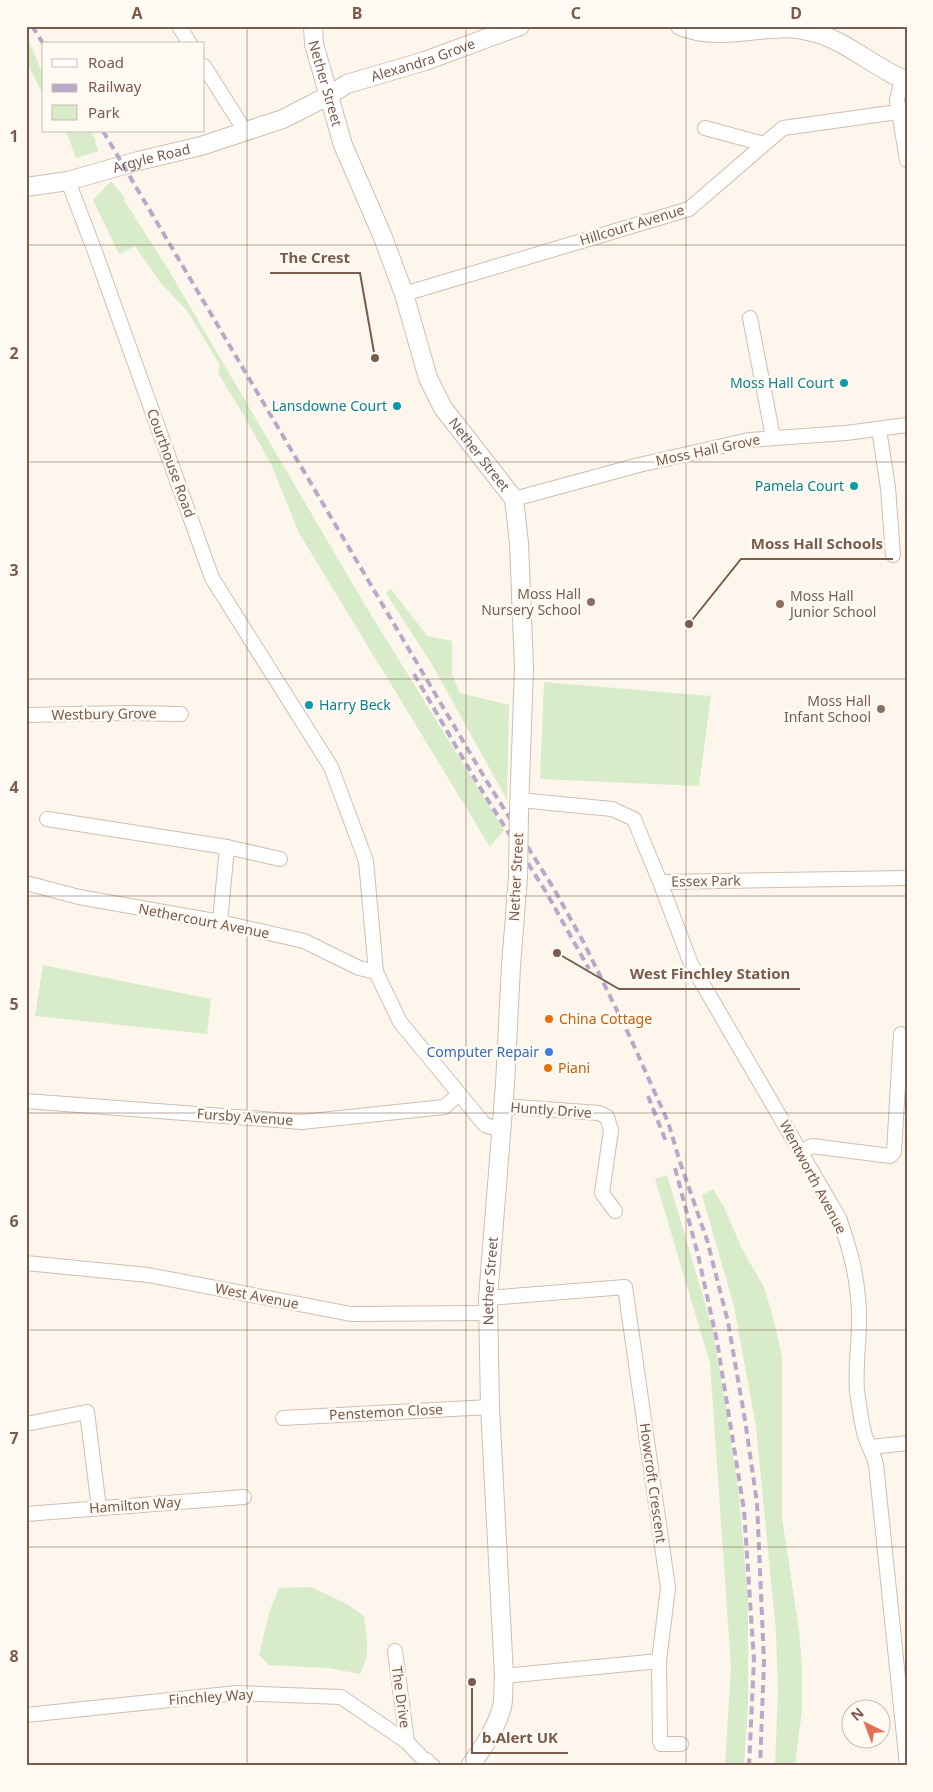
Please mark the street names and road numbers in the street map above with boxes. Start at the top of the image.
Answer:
street label: Alexandra Grove [368,33,478,85]
street label: Nether Street [304,38,347,129]
street label: Argyle Road [110,139,192,177]
street label: Hillcourt Avenue [577,200,687,249]
street label: Courthouse Road [143,406,200,520]
street label: Nether Street [445,413,514,495]
street label: Moss Hall Grove [654,429,762,470]
street label: Westbury Grove [51,703,157,724]
street label: Nether Street [504,832,527,922]
street label: Essex Park [671,870,741,891]
street label: Nethercourt Avenue [137,898,271,943]
street label: Huntly Drive [510,1097,593,1122]
street label: Fursby Avenue [196,1104,294,1129]
street label: Wentworth Avenue [775,1117,851,1237]
street label: Nether Street [478,1236,502,1325]
street label: West Avenue [213,1278,301,1313]
street label: Penstemon Close [329,1399,444,1424]
street label: Howcroft Crescent [636,1422,671,1544]
street label: Hamilton Way [88,1492,182,1517]
street label: The Drive [388,1665,415,1729]
street label: Finchley Way [168,1684,255,1709]

